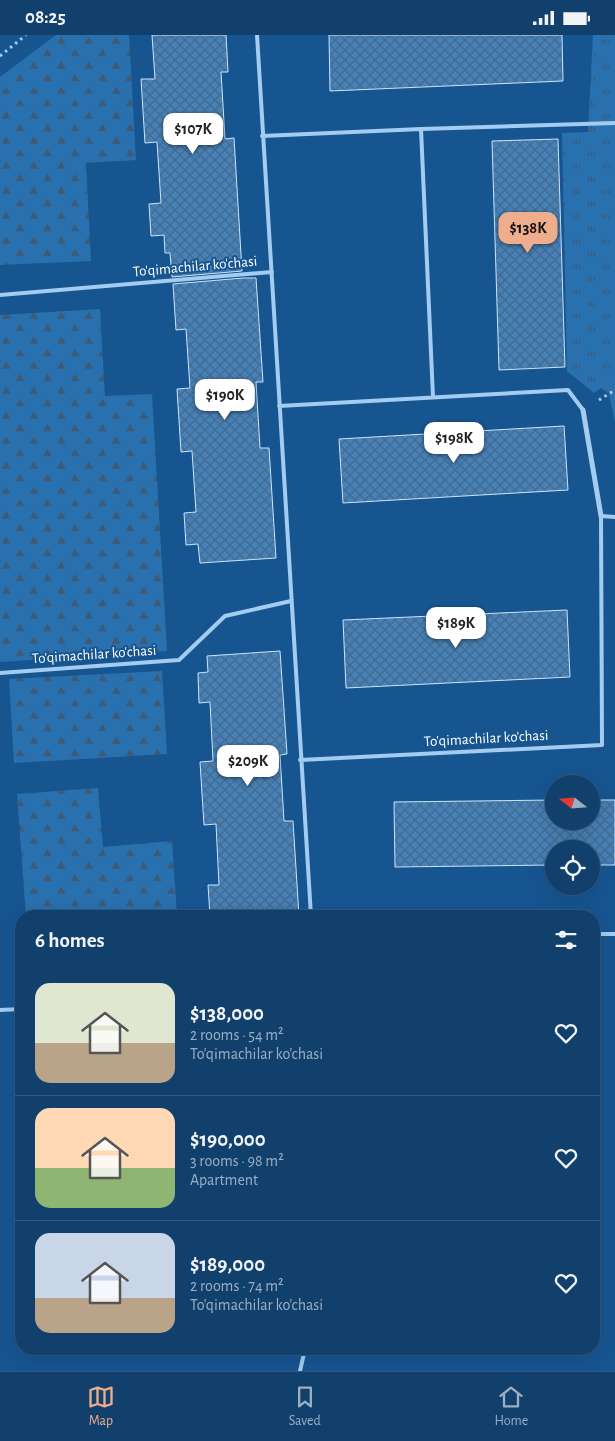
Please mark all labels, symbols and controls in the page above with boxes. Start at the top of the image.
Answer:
text: 08:25 [25,8,66,27]
pin: $107K [158,113,228,155]
text: $107K [174,121,212,137]
pin: $138K [493,211,563,254]
text: $138K [509,220,547,236]
street label: To'qimachilar ko'chasi [132,254,258,279]
pin: $190K [190,379,260,421]
text: $190K [206,387,244,403]
pin: $198K [419,421,489,464]
text: $198K [435,430,473,446]
pin: $189K [421,607,491,649]
text: $189K [437,615,475,631]
street label: To'qimachilar ko'chasi [31,643,157,666]
street label: To'qimachilar ko'chasi [423,728,549,749]
pin: $209K [213,745,283,787]
text: $209K [228,753,268,769]
north arrow [545,775,600,830]
map controls [545,775,600,895]
button: locate [545,840,600,895]
icon: filters [552,926,580,954]
text: 6 homes [35,930,105,951]
icon: home [75,1003,135,1063]
text: $138,000 [190,1003,264,1024]
icon: heart [552,1019,580,1047]
text: 2 rooms · 54 m² [190,1027,284,1043]
text: To'qimachilar ko'chasi [190,1046,323,1062]
icon: home [75,1128,135,1188]
text: $190,000 [190,1129,266,1150]
icon: heart [552,1144,580,1172]
text: 3 rooms · 98 m² [190,1153,284,1169]
text: Apartment [190,1172,258,1188]
icon: home [75,1253,135,1313]
text: $189,000 [190,1254,265,1275]
icon: heart [552,1269,580,1297]
text: 2 rooms · 74 m² [190,1278,284,1294]
text: To'qimachilar ko'chasi [190,1297,323,1313]
tab: Map [87,1383,115,1430]
tab: Saved [289,1383,321,1430]
tab: Home [494,1383,528,1430]

